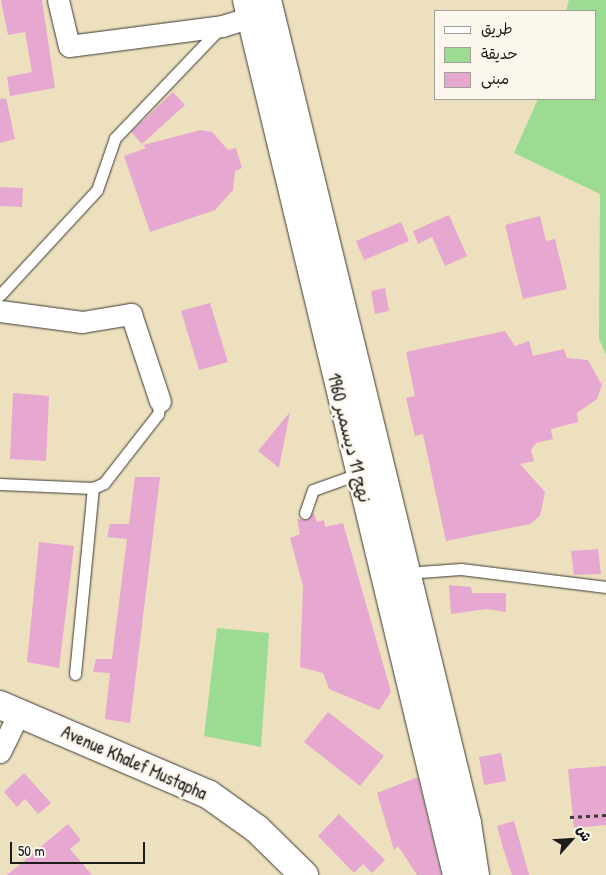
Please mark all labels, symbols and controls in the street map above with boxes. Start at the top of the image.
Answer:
legend [434,10,596,100]
text: طريق [481,18,513,39]
text: حديقة [481,43,518,64]
text: مبنى [481,68,509,89]
street label: نهج 11 ديسمبر 1960 [322,371,376,505]
street label: Avenue Khalef Mustapha [58,721,210,805]
north arrow [546,815,596,865]
text: ش [573,822,597,844]
scale bar [12,832,148,864]
text: 50 m [18,840,45,861]

